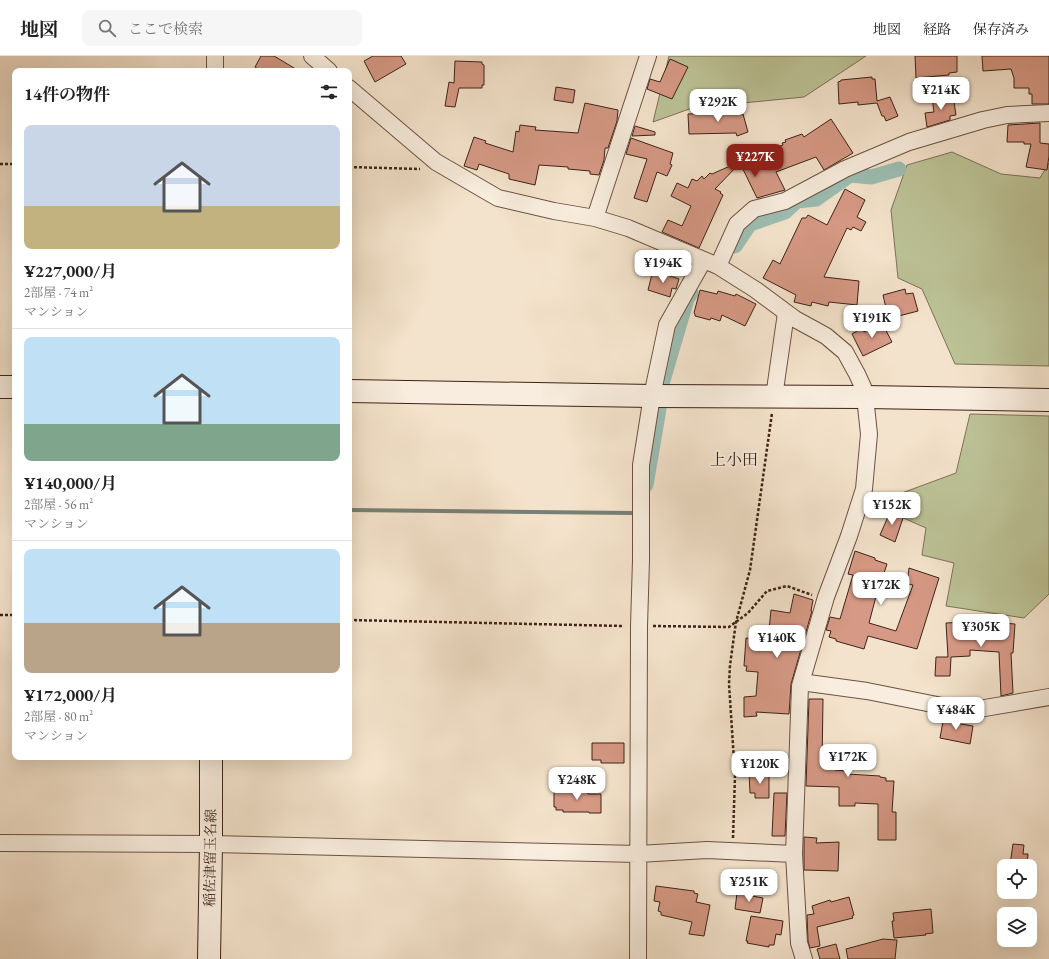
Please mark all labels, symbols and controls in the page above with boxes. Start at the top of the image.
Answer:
search box [82,10,362,46]
text: 地図 [20,17,58,42]
icon: search [96,17,118,39]
text: ここで検索 [128,19,203,38]
text: 地図 [873,20,901,38]
text: 経路 [923,20,951,38]
text: 保存済み [973,20,1029,38]
pin: ¥214K [913,77,969,111]
icon: filters [318,81,340,103]
text: ¥214K [921,81,961,98]
text: 14件の物件 [24,83,110,105]
pin: ¥292K [690,89,746,123]
text: ¥292K [698,93,738,110]
pin: ¥227K [727,144,783,178]
text: ¥227K [735,148,775,165]
icon: home [146,151,218,223]
pin: ¥194K [635,250,691,284]
text: ¥194K [643,254,683,271]
text: ¥227,000/月 [24,260,117,282]
text: 2部屋 · 74 m² [24,284,93,301]
text: マンション [24,303,88,320]
pin: ¥191K [844,305,900,339]
text: ¥191K [852,309,892,326]
icon: home [146,363,218,435]
district label: 上小田 [710,449,758,470]
text: ¥140,000/月 [24,472,117,494]
pin: ¥152K [864,492,920,526]
text: 2部屋 · 56 m² [24,496,93,513]
text: ¥152K [872,496,912,513]
text: マンション [24,515,88,532]
pin: ¥172K [853,572,909,606]
icon: home [146,575,218,647]
text: ¥172K [861,576,901,593]
pin: ¥305K [953,614,1009,648]
text: ¥305K [961,618,1001,635]
pin: ¥140K [749,625,805,659]
text: ¥140K [757,629,797,646]
text: ¥172,000/月 [24,684,117,706]
pin: ¥484K [928,697,984,731]
text: ¥484K [936,701,976,718]
text: 2部屋 · 80 m² [24,708,93,725]
text: マンション [24,727,88,744]
pin: ¥172K [820,744,876,778]
text: ¥172K [828,748,868,765]
pin: ¥120K [732,751,788,785]
text: ¥120K [740,755,780,772]
pin: ¥248K [549,767,605,801]
text: ¥248K [557,771,597,788]
street label: 稲佐津留玉名線 [200,809,220,907]
map controls [997,859,1037,947]
button: locate [997,859,1037,899]
pin: ¥251K [721,869,777,903]
text: ¥251K [729,873,769,890]
button: layers [997,907,1037,947]

